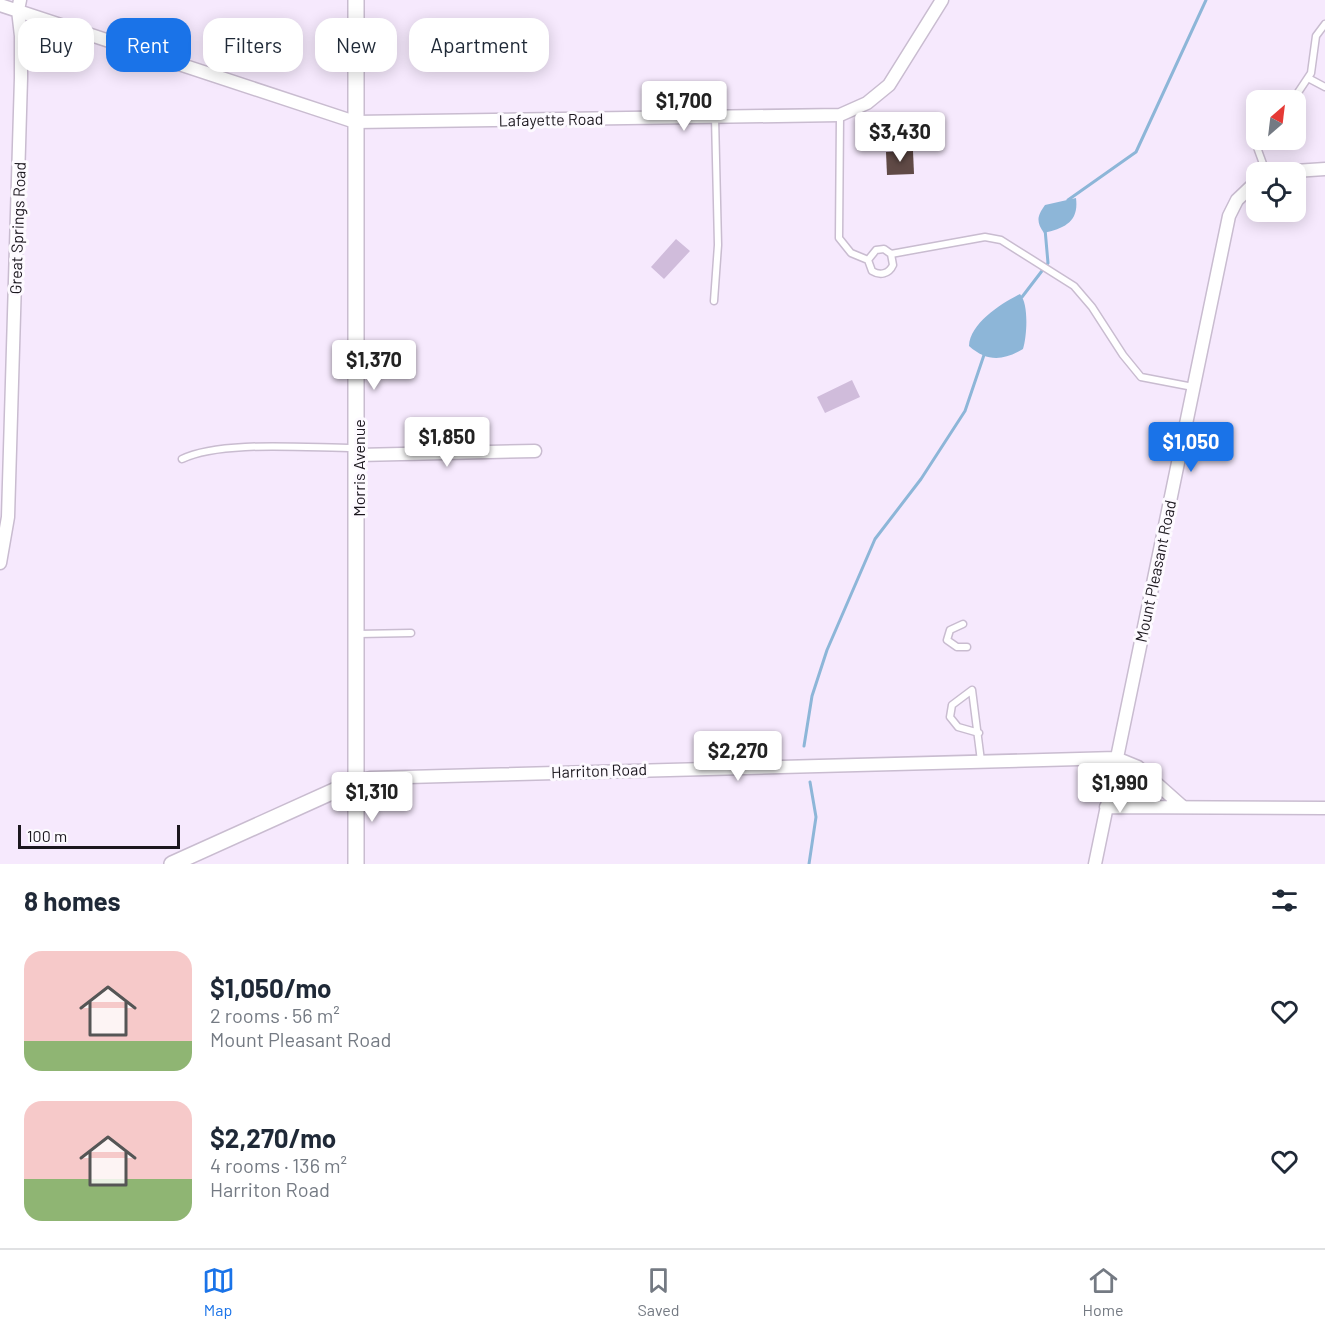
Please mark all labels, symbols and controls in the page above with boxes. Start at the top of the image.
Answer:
chip: Buy [18,18,94,72]
chip: Rent [106,18,191,72]
chip: Filters [203,18,303,72]
chip: New [315,18,397,72]
chip: Apartment [409,18,549,72]
pin: $1,700 [635,81,733,132]
text: $1,700 [656,88,712,112]
north arrow [1246,90,1306,150]
map controls [1246,90,1306,222]
street label: Lafayette Road [498,109,604,129]
pin: $3,430 [851,112,949,163]
text: $3,430 [869,119,931,143]
street label: Great Springs Road [5,161,29,295]
button: locate [1246,162,1306,222]
pin: $1,370 [325,340,423,391]
text: $1,370 [346,347,402,371]
pin: $1,850 [398,417,496,468]
street label: Morris Avenue [349,419,368,517]
pin: $1,050 [1142,422,1240,473]
text: $1,850 [419,424,475,448]
text: $1,050 [1163,429,1219,453]
street label: Mount Pleasant Road [1131,498,1179,644]
pin: $2,270 [689,731,787,782]
text: $2,270 [708,738,768,762]
street label: Harriton Road [551,759,647,781]
pin: $1,990 [1071,763,1169,814]
text: $1,990 [1092,770,1148,794]
pin: $1,310 [323,772,421,823]
text: $1,310 [345,779,399,803]
scale bar [18,822,180,850]
text: 100 m [27,826,67,845]
icon: filters [1268,884,1301,917]
text: 8 homes [24,885,121,916]
text: $1,050/mo [210,972,332,1003]
icon: home [72,975,144,1047]
icon: heart [1268,995,1301,1028]
text: 2 rooms · 56 m² [210,1003,340,1027]
text: Mount Pleasant Road [210,1027,391,1051]
text: $2,270/mo [210,1122,336,1153]
icon: home [72,1125,144,1197]
icon: heart [1268,1145,1301,1178]
text: 4 rooms · 136 m² [210,1153,347,1177]
text: Harriton Road [210,1177,330,1201]
tab: Map [202,1264,235,1319]
tab: Saved [638,1264,680,1319]
tab: Home [1083,1264,1123,1319]

